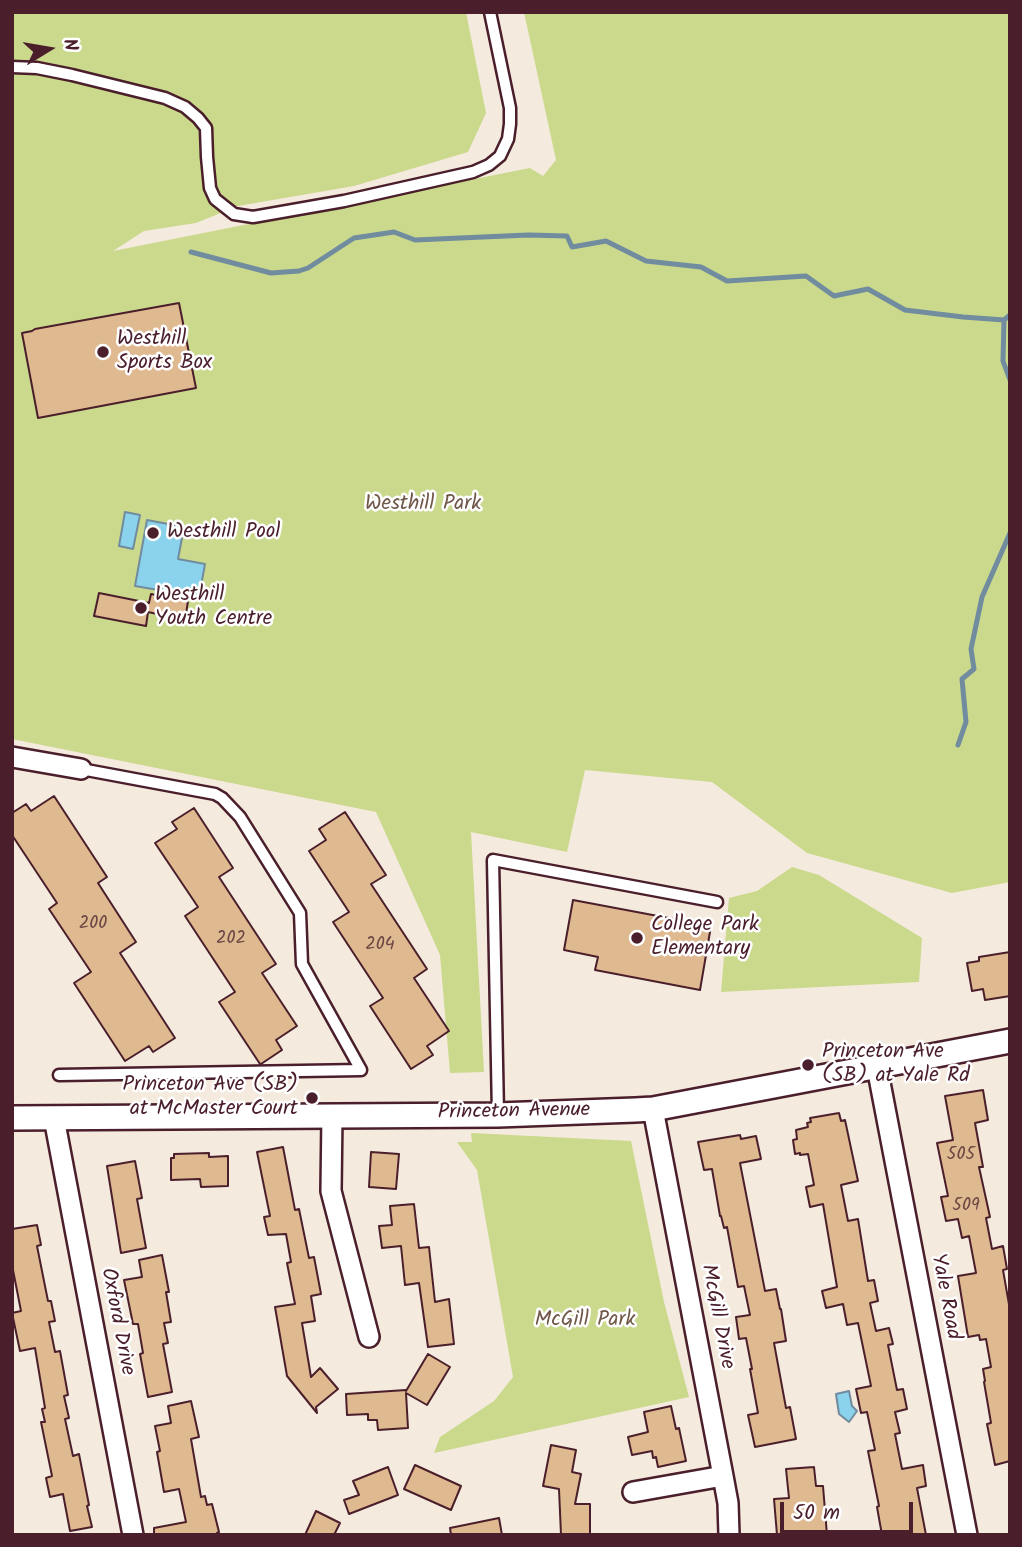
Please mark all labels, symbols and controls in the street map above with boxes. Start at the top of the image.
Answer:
north arrow [14,14,84,84]
text: N [54,36,85,54]
place label: Westhill Sports Box [117,327,212,377]
marker: Westhill Sports Box [95,344,111,360]
park label: Westhill Park [365,492,481,518]
place label: Westhill Pool [167,520,280,546]
marker: Westhill Pool [145,525,161,541]
place label: Westhill Youth Centre [155,583,272,633]
marker: Westhill Youth Centre [133,600,149,616]
place label: College Park Elementary [651,913,759,963]
house number: 200 [79,914,107,936]
house number: 202 [216,929,246,951]
marker: College Park Elementary [629,930,645,946]
house number: 204 [365,935,395,957]
place label: Princeton Ave (SB) at Yale Rd [822,1040,970,1090]
marker: Princeton Ave (SB) at Yale Rd [800,1057,816,1073]
place label: Princeton Ave (SB) at McMaster Court [123,1073,298,1123]
marker: Princeton Ave (SB) at McMaster Court [304,1090,320,1106]
street label: Princeton Avenue [438,1099,590,1127]
house number: 505 [947,1145,975,1167]
house number: 509 [952,1196,980,1218]
street label: Yale Road [923,1252,965,1342]
street label: McGill Drive [693,1262,739,1372]
street label: Oxford Drive [93,1266,139,1378]
park label: McGill Park [535,1308,635,1334]
scale bar [784,1488,917,1532]
text: 50 m [793,1497,840,1530]

